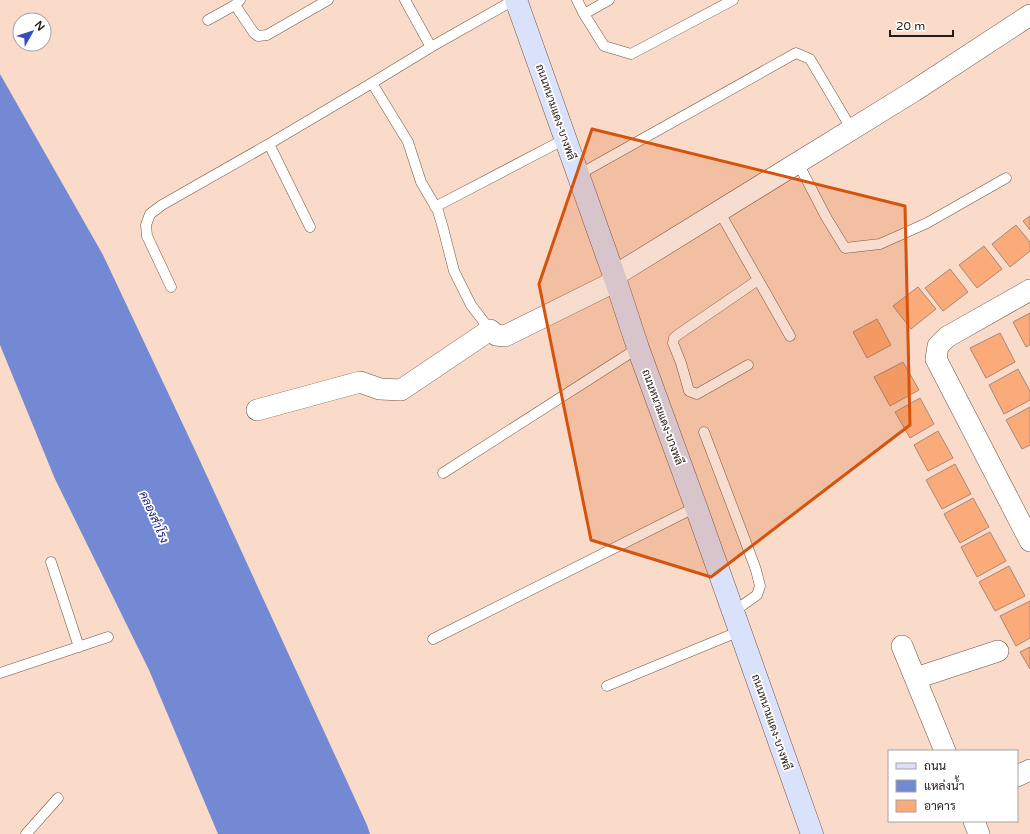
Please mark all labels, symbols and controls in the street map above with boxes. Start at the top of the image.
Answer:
north arrow [12,12,52,52]
scale bar [890,12,953,38]
text: N [32,18,47,34]
text: 20 m [896,19,925,33]
street label: ถนนหนามแดง-บางพลี [533,62,580,162]
street label: ถนนหนามแดง-บางพลี [639,367,688,467]
water label: คลองสำโรง [136,488,173,546]
street label: ถนนหนามแดง-บางพลี [749,672,796,772]
legend [888,750,1018,822]
text: ถนน [924,759,947,773]
text: แหล่งน้ำ [924,775,964,793]
text: อาคาร [924,799,956,813]

